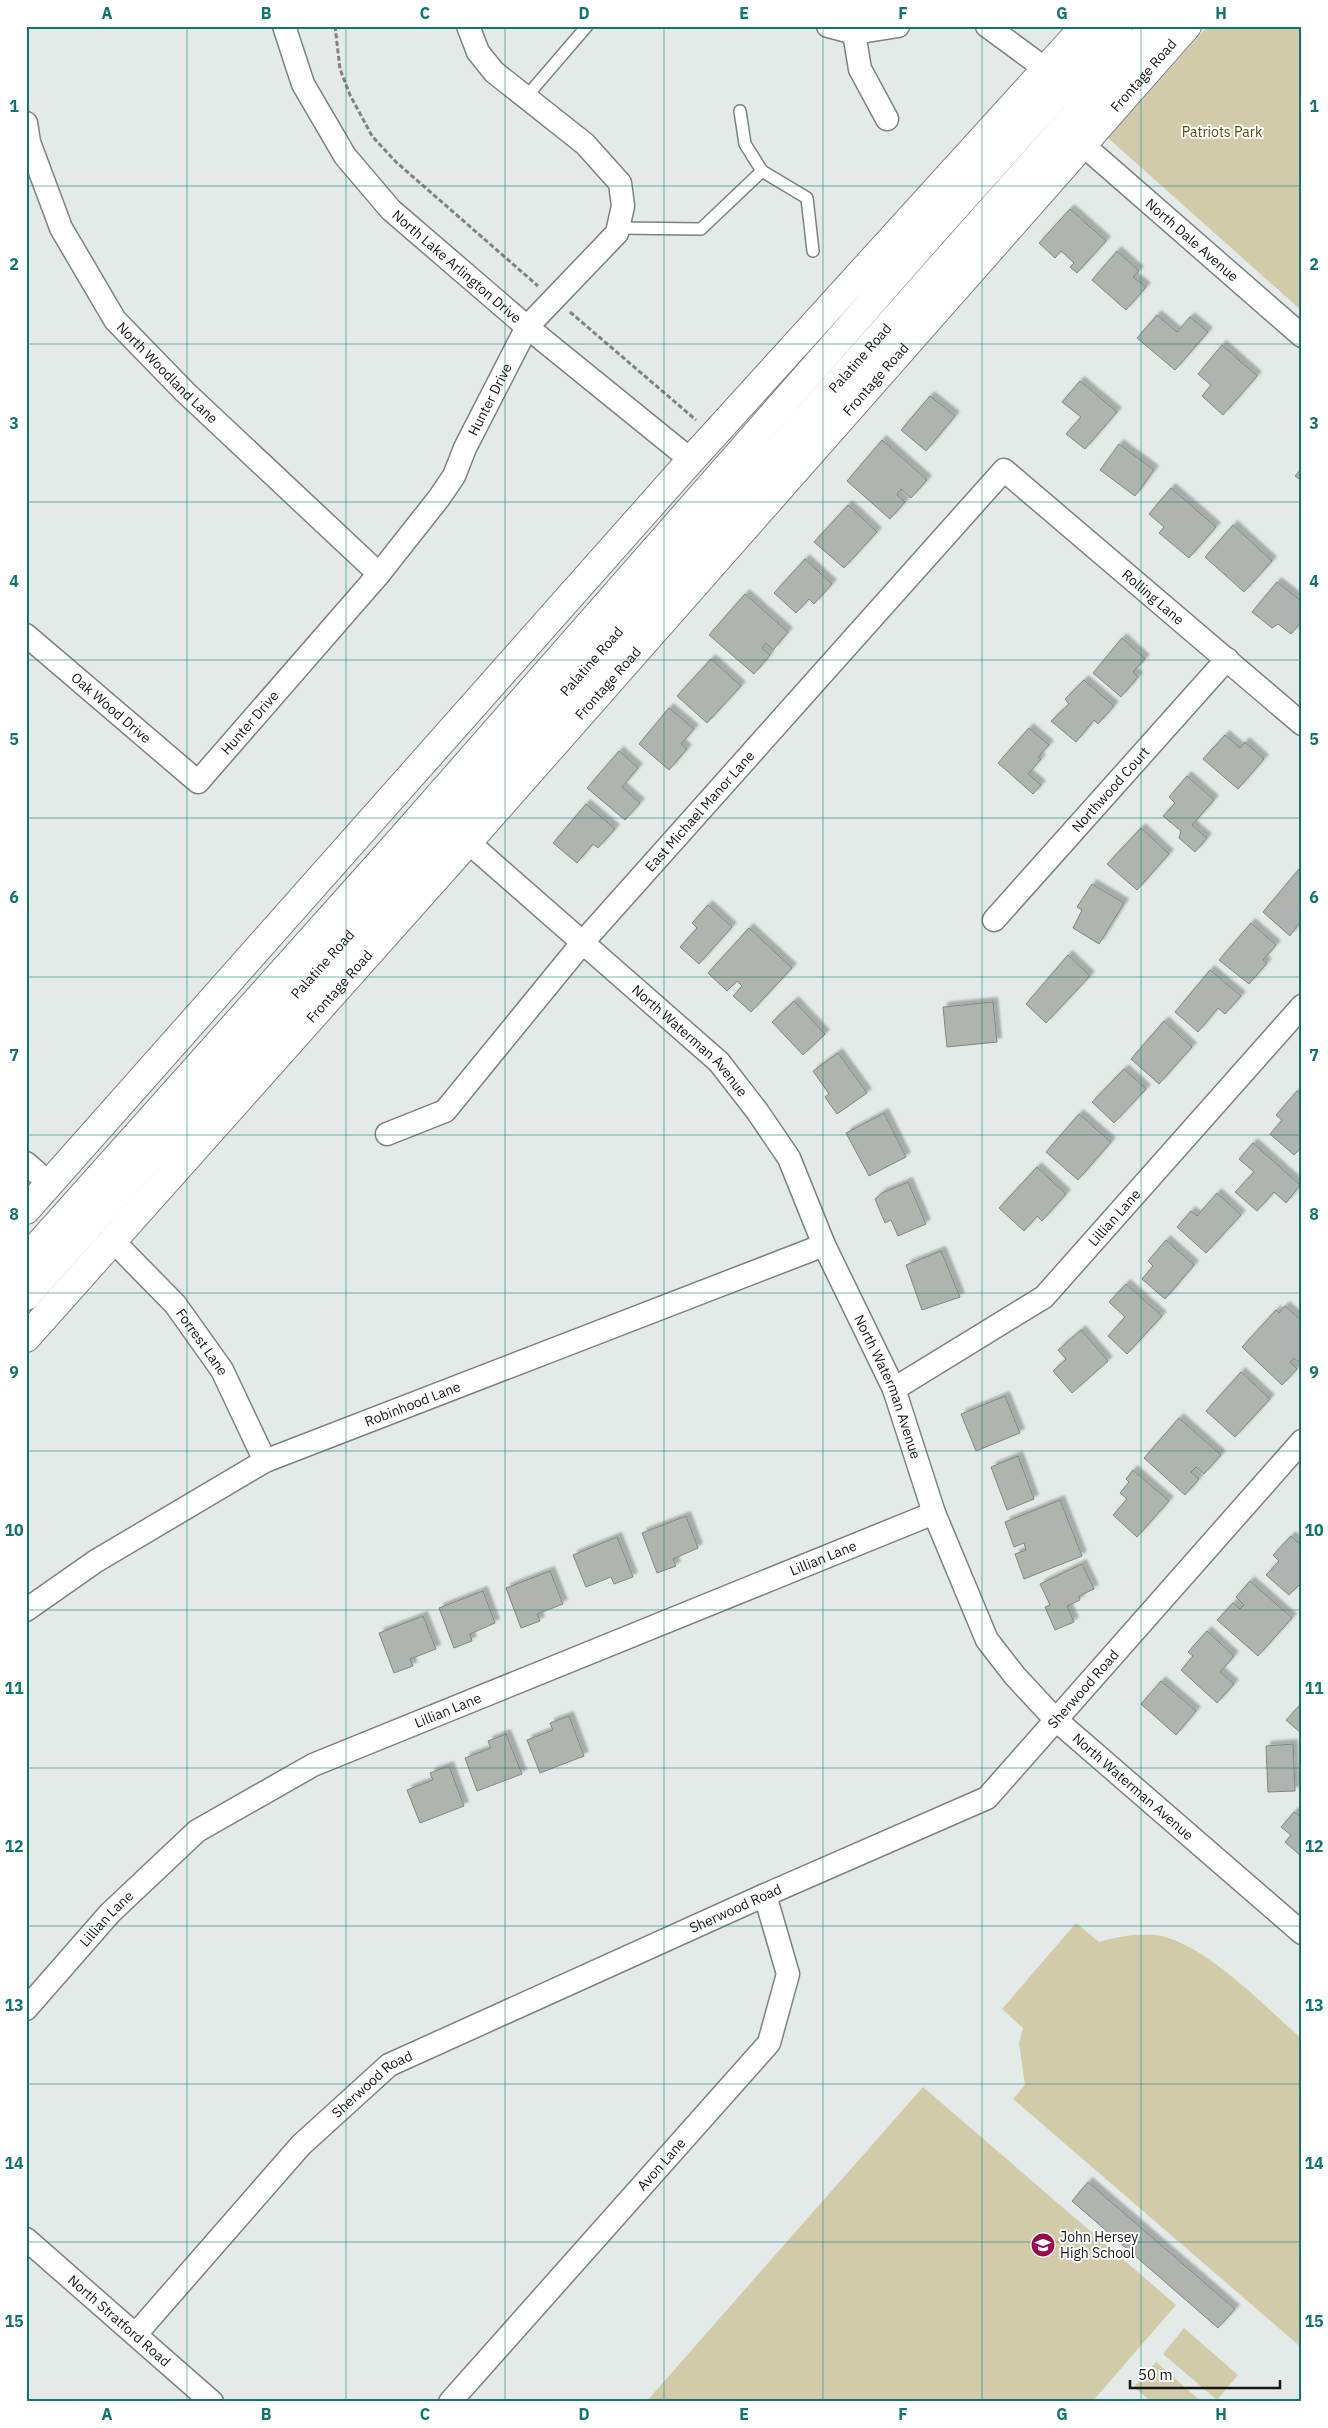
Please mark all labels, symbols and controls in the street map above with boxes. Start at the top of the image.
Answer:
text: A [102,3,113,23]
text: B [261,3,272,23]
text: C [420,3,430,23]
text: D [578,3,590,23]
text: E [739,3,749,23]
text: F [898,3,908,23]
text: G [1056,3,1068,23]
text: H [1215,3,1227,23]
street label: Frontage Road [1106,35,1180,116]
text: 1 [9,96,19,116]
text: 1 [1309,96,1319,116]
park label: Patriots Park [1182,123,1263,141]
street label: North Dale Avenue [1142,195,1242,286]
street label: North Lake Arlington Drive [388,206,525,327]
text: 2 [9,254,19,274]
text: 2 [1309,254,1319,274]
street label: North Woodland Lane [113,318,222,427]
street label: Palatine Road [824,320,895,397]
street label: Frontage Road [839,339,913,420]
street label: Hunter Drive [464,360,516,439]
text: 3 [9,413,19,433]
text: 3 [1309,413,1319,433]
street label: Rolling Lane [1118,565,1188,629]
text: 4 [9,571,19,591]
text: 4 [1309,571,1319,591]
street label: Palatine Road [556,623,627,700]
street label: Frontage Road [571,643,645,723]
street label: Oak Wood Drive [67,668,155,747]
street label: Hunter Drive [217,687,283,758]
text: 5 [9,729,19,749]
text: 5 [1309,729,1319,749]
street label: Northwood Court [1068,743,1153,836]
street label: East Michael Manor Lane [641,747,759,875]
text: 6 [9,887,19,907]
text: 6 [1309,887,1319,907]
street label: Palatine Road [287,926,358,1003]
street label: Frontage Road [302,946,376,1026]
street label: North Waterman Avenue [628,981,752,1101]
text: 7 [9,1045,19,1065]
text: 7 [1309,1045,1319,1065]
street label: Lillian Lane [1084,1185,1145,1250]
text: 8 [9,1204,19,1224]
text: 8 [1309,1204,1319,1224]
street label: Forrest Lane [172,1305,232,1378]
street label: North Waterman Avenue [850,1312,925,1461]
text: 9 [9,1362,19,1382]
text: 9 [1309,1362,1319,1382]
street label: Robinhood Lane [362,1377,463,1431]
text: 10 [4,1520,24,1540]
text: 10 [1304,1520,1324,1540]
street label: Lillian Lane [787,1536,859,1580]
street label: Sherwood Road [1044,1646,1123,1732]
text: 11 [4,1678,24,1698]
text: 11 [1304,1678,1324,1698]
street label: Lillian Lane [412,1689,484,1732]
street label: North Waterman Avenue [1069,1729,1198,1844]
text: 12 [4,1836,24,1856]
text: 12 [1304,1836,1324,1856]
street label: Sherwood Road [687,1880,784,1937]
street label: Lillian Lane [76,1887,137,1950]
text: 13 [4,1995,24,2015]
text: 13 [1304,1995,1324,2015]
street label: Sherwood Road [328,2047,415,2122]
street label: Avon Lane [633,2134,690,2194]
text: 14 [4,2153,24,2173]
text: 14 [1304,2153,1324,2173]
place label: John Hersey High School [1060,2228,1138,2262]
school or university icon: John Hersey High School [1030,2232,1056,2258]
street label: North Stratford Road [64,2271,174,2371]
text: 15 [4,2311,24,2331]
text: 15 [1304,2311,1324,2331]
scale bar [1130,2358,1280,2390]
text: 50 m [1138,2365,1173,2384]
text: A [102,2404,113,2424]
text: B [261,2404,272,2424]
text: C [420,2404,430,2424]
text: D [578,2404,590,2424]
text: E [739,2404,749,2424]
text: F [898,2404,908,2424]
text: G [1056,2404,1068,2424]
text: H [1215,2404,1227,2424]

